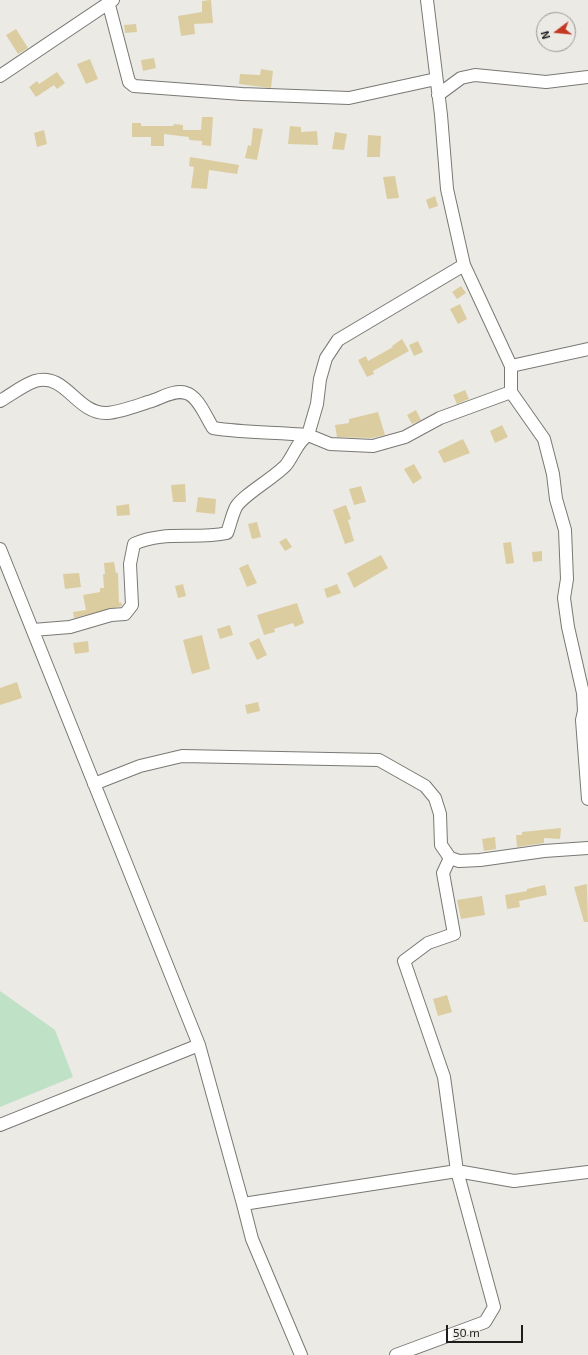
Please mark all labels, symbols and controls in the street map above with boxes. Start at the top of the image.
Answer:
north arrow [536,12,576,52]
text: N [538,30,552,41]
scale bar [448,1317,525,1343]
text: 50 m [453,1325,480,1339]

